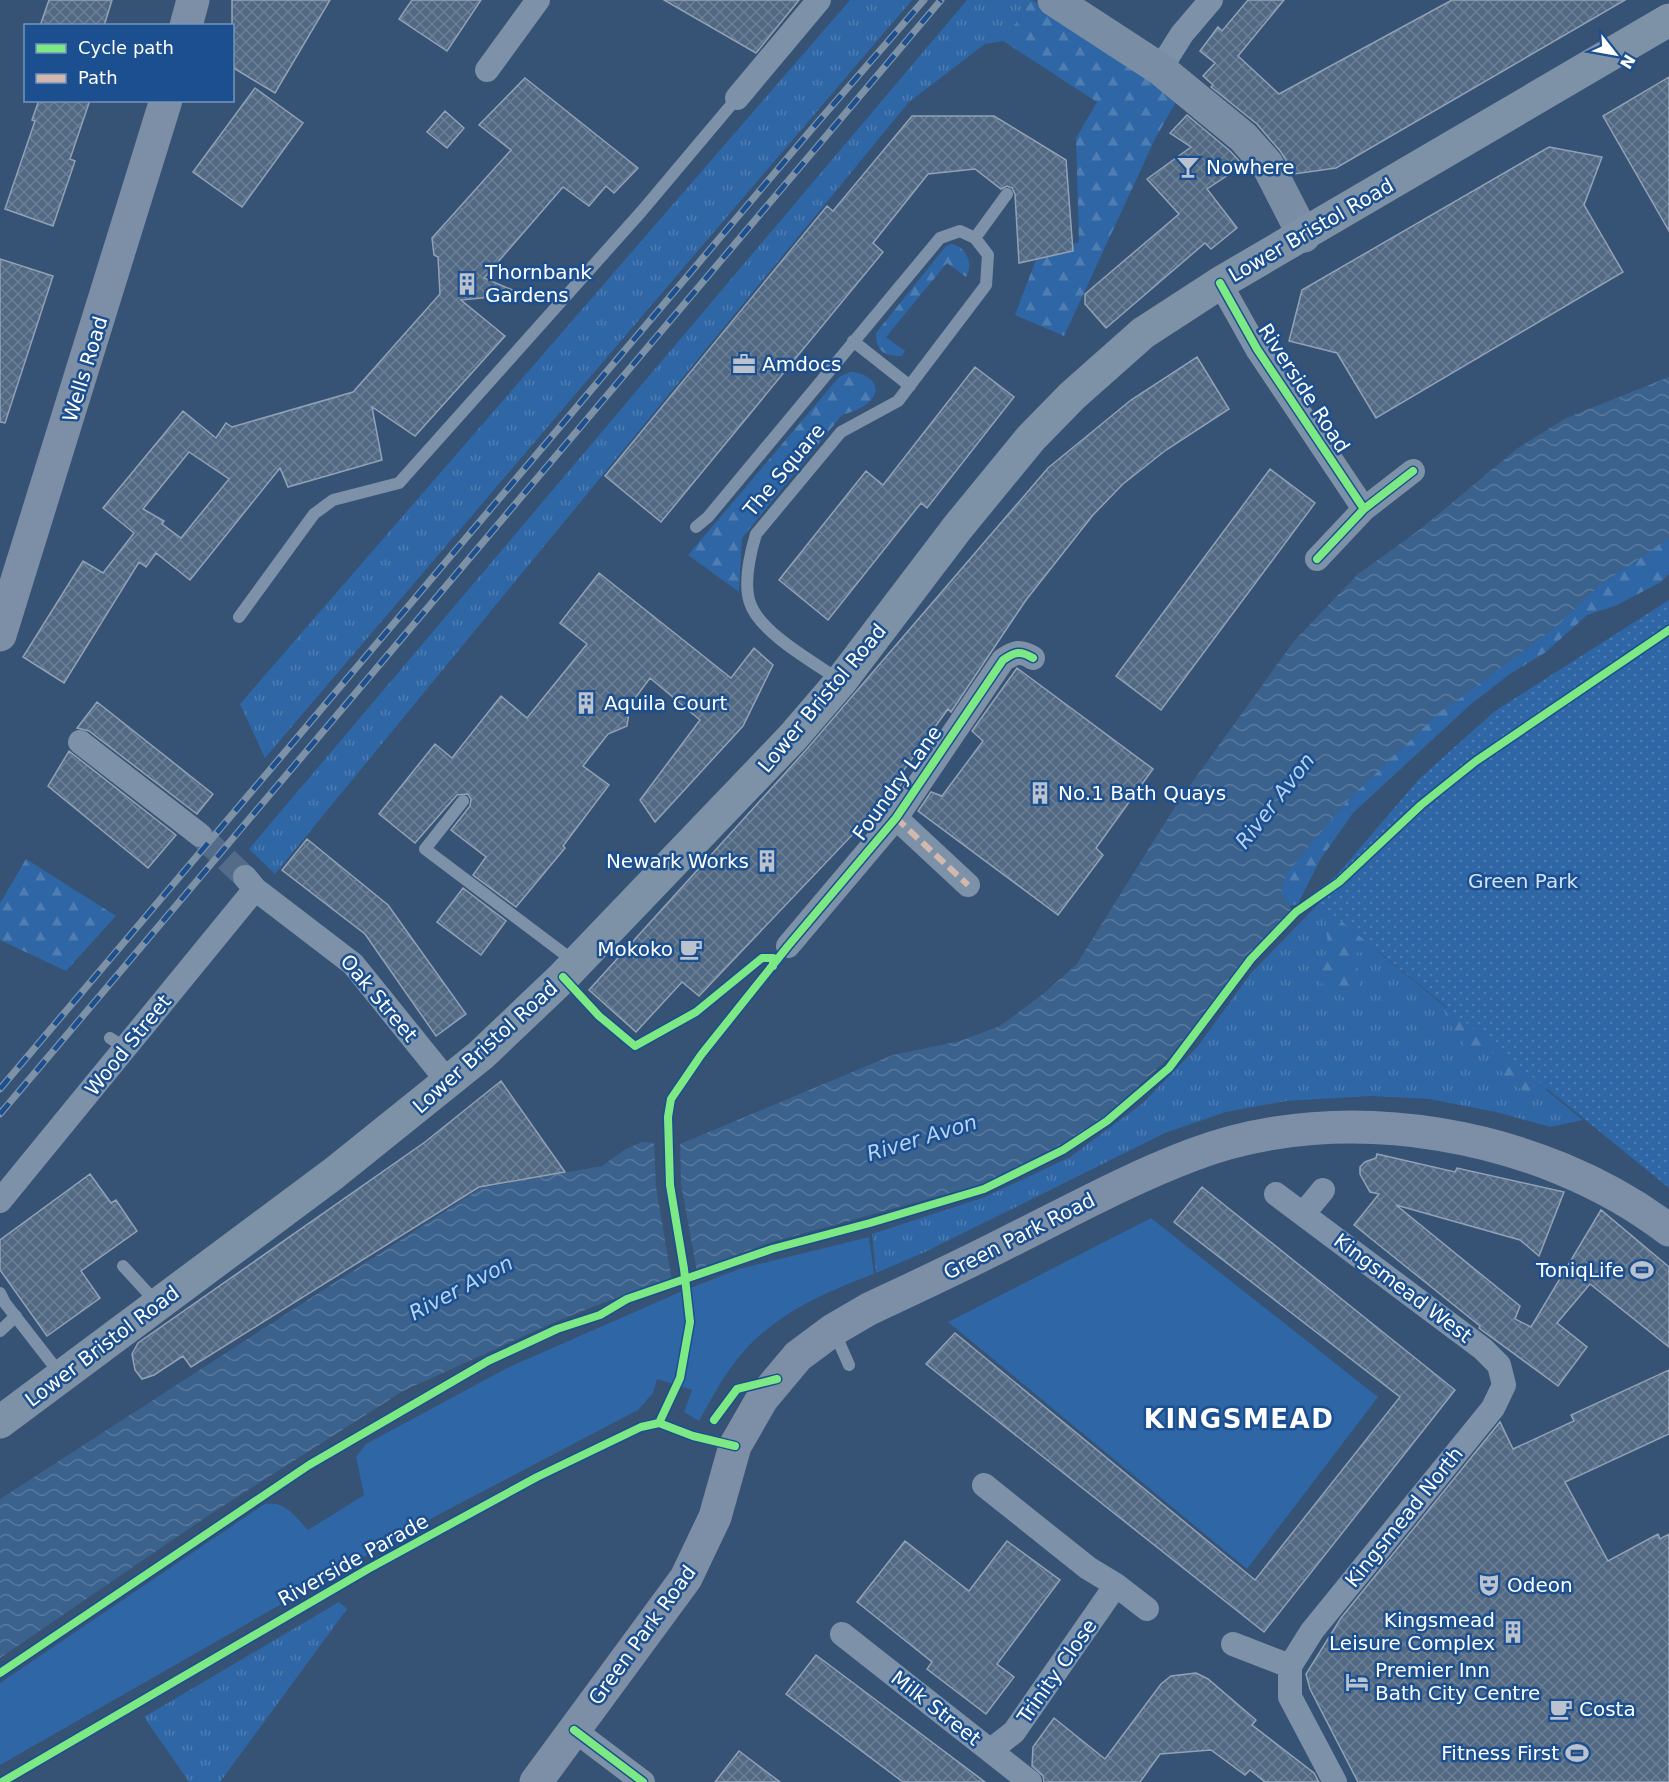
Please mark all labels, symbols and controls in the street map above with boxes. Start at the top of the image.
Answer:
legend [24,24,234,102]
north arrow [1585,24,1645,84]
text: Cycle path [78,37,174,58]
text: N [1616,51,1639,72]
text: Path [78,67,118,88]
bar icon: Nowhere [1175,154,1201,180]
place label: Nowhere [1206,155,1295,179]
street label: Lower Bristol Road [1224,173,1398,287]
place label: Thornbank Gardens [484,260,592,307]
building icon: Thornbank Gardens [454,271,480,297]
street label: Wells Road [58,313,112,425]
street label: Riverside Road [1253,319,1355,457]
office icon: Amdocs [731,351,757,377]
place label: Amdocs [762,352,842,376]
street label: The Square [738,419,830,522]
street label: Lower Bristol Road [753,619,891,777]
building icon: Aquila Court [573,690,599,716]
place label: Aquila Court [604,691,728,715]
street label: Foundry Lane [847,721,947,845]
water label: River Avon [1230,749,1320,853]
building icon: No.1 Bath Quays [1027,780,1053,806]
place label: No.1 Bath Quays [1058,781,1226,805]
building icon: Newark Works [754,848,780,874]
place label: Newark Works [606,849,749,873]
park label: Green Park [1468,869,1578,893]
cafe icon: Mokoko [678,936,704,962]
place label: Mokoko [597,937,673,961]
street label: Oak Street [336,949,423,1047]
street label: Lower Bristol Road [408,976,562,1118]
street label: Wood Street [80,990,176,1100]
water label: River Avon [864,1110,980,1166]
street label: Green Park Road [939,1187,1099,1285]
street label: Kingsmead West [1329,1228,1477,1348]
water label: River Avon [405,1251,517,1325]
sports icon: ToniqLife [1629,1257,1655,1283]
place label: ToniqLife [1535,1258,1624,1282]
street label: Lower Bristol Road [20,1280,184,1412]
district label: KINGSMEAD [1144,1404,1334,1434]
street label: Kingsmead North [1340,1442,1468,1592]
street label: Riverside Parade [274,1509,432,1611]
street label: Green Park Road [583,1561,701,1709]
theatre icon: Odeon [1476,1572,1502,1598]
place label: Odeon [1507,1573,1573,1597]
place label: Kingsmead Leisure Complex [1329,1608,1495,1655]
street label: Trinity Close [1012,1614,1102,1729]
building icon: Kingsmead Leisure Complex [1500,1619,1526,1645]
place label: Premier Inn Bath City Centre [1375,1658,1540,1705]
street label: Milk Street [886,1666,986,1751]
hotel icon: Premier Inn Bath City Centre [1344,1669,1370,1695]
cafe icon: Costa [1548,1696,1574,1722]
place label: Costa [1579,1697,1636,1721]
sports icon: Fitness First [1564,1740,1590,1766]
place label: Fitness First [1441,1741,1559,1765]

